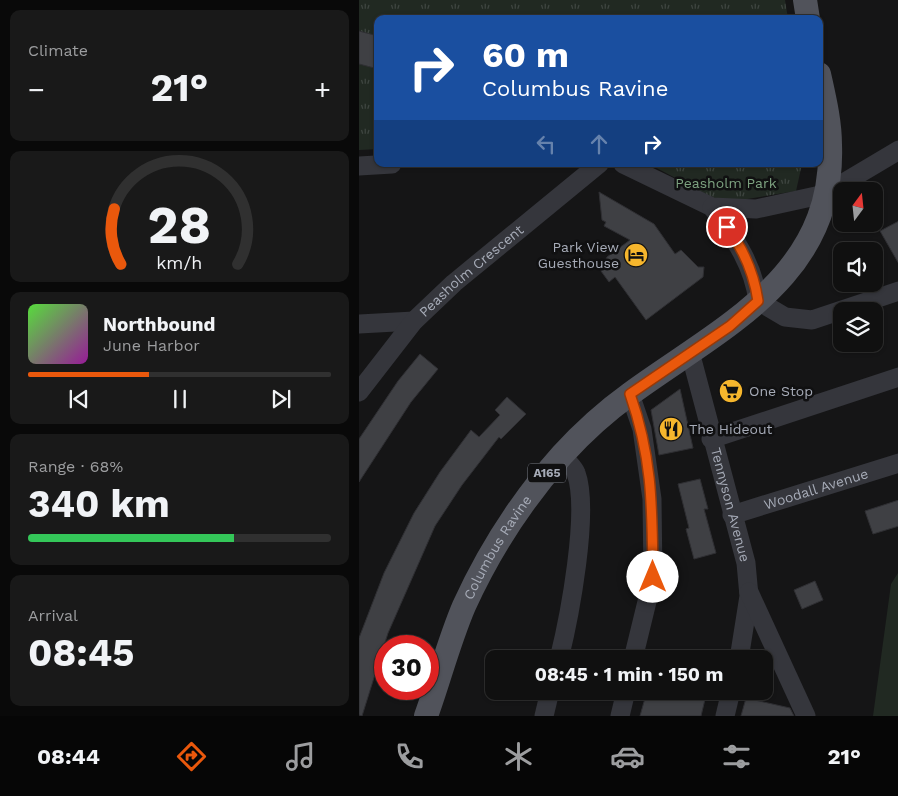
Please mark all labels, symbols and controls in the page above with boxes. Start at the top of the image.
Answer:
text: 60 m [482,34,569,76]
icon: right [399,35,464,100]
text: Climate [28,41,88,60]
text: 21° [151,66,208,110]
text: − [28,73,45,106]
text: + [314,73,331,106]
text: Columbus Ravine [482,76,668,101]
icon: left [532,130,560,158]
icon: ahead [585,130,613,158]
icon: right [638,130,666,158]
park label: Peasholm Park [675,175,777,191]
north arrow [833,182,883,232]
map controls [833,182,883,352]
text: 28 [148,195,211,256]
pin [706,206,748,248]
icon: arrive [713,213,741,241]
street label: Peasholm Crescent [416,221,527,320]
place label: Park View Guesthouse [538,239,619,271]
hotel icon: Park View Guesthouse [623,242,649,268]
button: sound [833,242,883,292]
text: km/h [156,252,203,273]
button: layers [833,302,883,352]
text: Northbound [103,313,215,336]
text: June Harbor [103,336,200,355]
supermarket icon: One Stop [718,378,744,404]
place label: One Stop [749,383,813,399]
icon: previous [65,385,93,413]
icon: pause [166,385,194,413]
icon: next [267,385,295,413]
restaurant icon: The Hideout [658,416,684,442]
place label: The Hideout [689,421,773,437]
street label: Tennyson Avenue [708,446,753,564]
text: Range · 68% [28,457,123,476]
road number: A165 [528,463,566,482]
street label: Woodall Avenue [762,465,870,513]
text: 340 km [28,482,170,526]
street label: Columbus Ravine [460,492,535,602]
position arrow [626,550,678,602]
text: Arrival [28,606,78,625]
text: 08:45 [28,631,134,675]
speed limit sign: 30 [374,635,439,700]
text: 08:45 · 1 min · 150 m [535,663,723,686]
icon: directions [174,739,209,774]
icon: music [283,739,318,774]
icon: phone [392,739,427,774]
icon: climate [501,739,536,774]
icon: car [610,739,645,774]
icon: filters [719,739,754,774]
text: 08:44 [37,744,100,769]
text: 21° [827,744,861,769]

